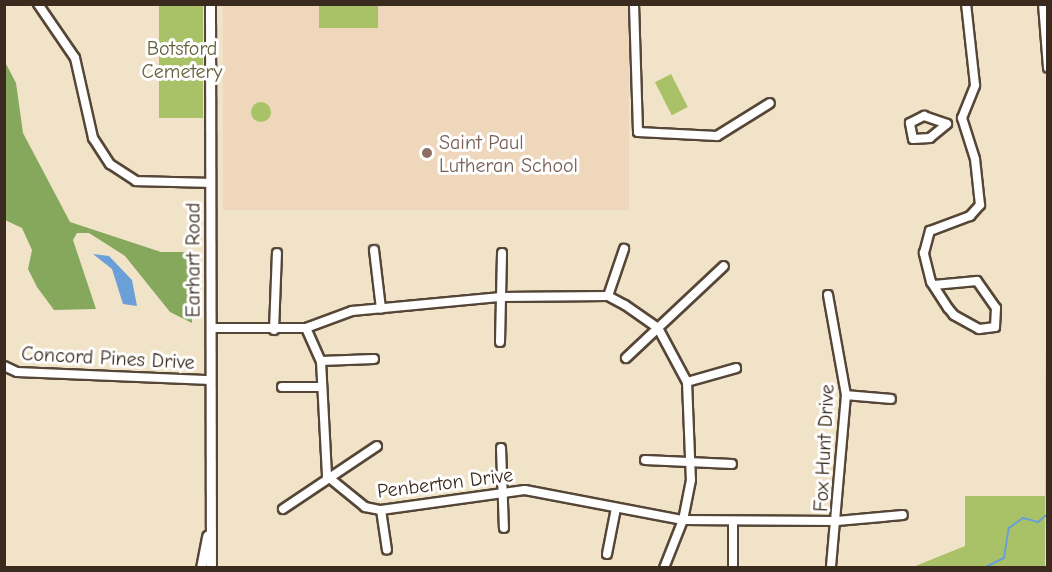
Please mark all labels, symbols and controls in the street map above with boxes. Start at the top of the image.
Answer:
park label: Botsford Cemetery [142,37,222,84]
place label: Saint Paul Lutheran School [439,130,578,177]
marker: Saint Paul Lutheran School [420,146,434,160]
street label: Earhart Road [181,203,205,317]
street label: Concord Pines Drive [21,341,195,375]
street label: Fox Hunt Drive [809,384,839,512]
street label: Penberton Drive [376,463,514,503]

